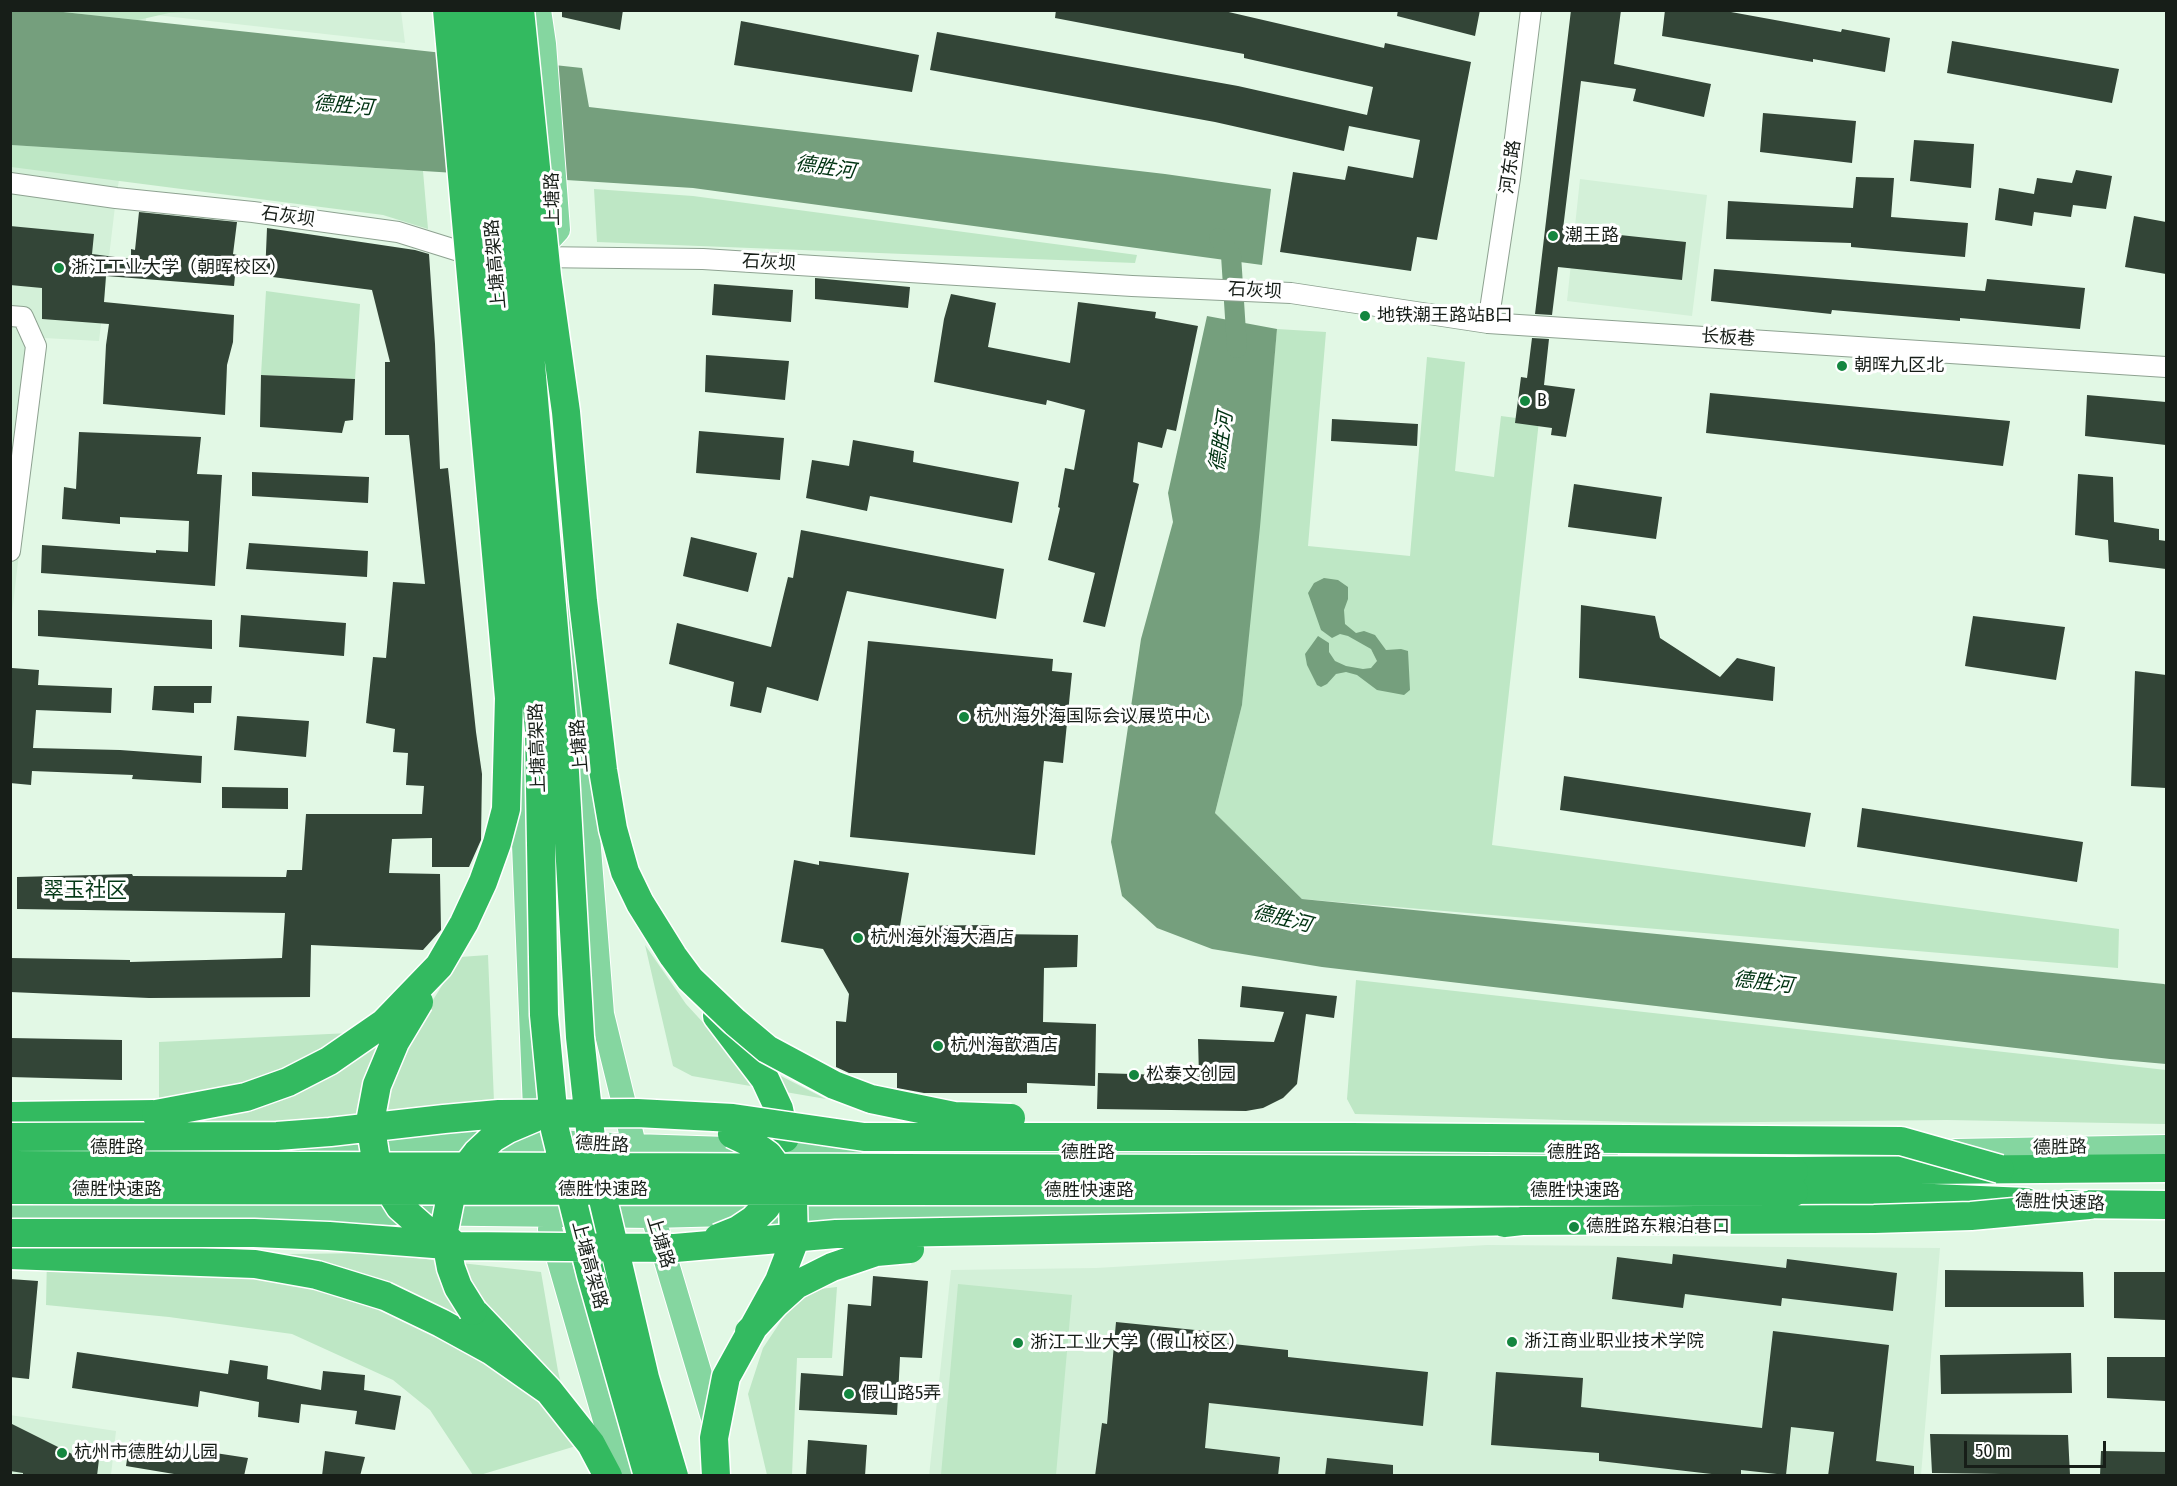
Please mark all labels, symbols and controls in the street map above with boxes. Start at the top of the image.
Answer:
water label: 德胜河 [312,91,374,121]
street label: 河东路 [1497,139,1525,195]
water label: 德胜河 [794,152,856,184]
street label: 上塘路 [542,172,564,226]
street label: 石灰坝 [260,203,316,231]
street label: 上塘高架路 [481,218,511,310]
place label: 潮王路 [1565,225,1619,247]
marker: 潮王路 [1546,229,1560,243]
street label: 石灰坝 [741,251,797,275]
place label: 浙江工业大学（朝晖校区） [71,257,287,279]
marker: 浙江工业大学（朝晖校区） [52,261,66,275]
street label: 石灰坝 [1227,279,1283,303]
place label: 地铁潮王路站B口 [1377,305,1513,327]
marker: 地铁潮王路站B口 [1358,309,1372,323]
street label: 长板巷 [1700,325,1756,351]
place label: 朝晖九区北 [1854,355,1944,377]
marker: 朝晖九区北 [1835,359,1849,373]
place label: B [1537,390,1547,412]
marker: B [1518,394,1532,408]
water label: 德胜河 [1205,410,1239,474]
street label: 上塘高架路 [526,703,550,793]
place label: 杭州海外海国际会议展览中心 [976,706,1210,728]
marker: 杭州海外海国际会议展览中心 [957,710,971,724]
street label: 上塘路 [567,718,593,774]
district label: 翠玉社区 [43,878,127,904]
water label: 德胜河 [1250,900,1314,938]
place label: 杭州海外海大酒店 [870,927,1014,949]
marker: 杭州海外海大酒店 [851,931,865,945]
water label: 德胜河 [1732,967,1794,999]
place label: 杭州海歆酒店 [950,1035,1058,1057]
marker: 杭州海歆酒店 [931,1039,945,1053]
place label: 松泰文创园 [1146,1064,1236,1086]
marker: 松泰文创园 [1127,1068,1141,1082]
street label: 德胜路 [574,1133,630,1157]
street label: 德胜路 [90,1137,144,1159]
street label: 德胜路 [2033,1137,2087,1159]
street label: 德胜路 [1061,1142,1115,1164]
street label: 德胜路 [1547,1142,1601,1164]
street label: 德胜快速路 [72,1179,162,1201]
street label: 德胜快速路 [558,1179,648,1201]
street label: 德胜快速路 [1044,1180,1134,1202]
street label: 德胜快速路 [1530,1180,1620,1202]
street label: 德胜快速路 [2015,1191,2105,1215]
street label: 上塘路 [642,1213,678,1271]
place label: 德胜路东粮泊巷口 [1586,1216,1730,1238]
street label: 上塘高架路 [567,1219,611,1311]
marker: 德胜路东粮泊巷口 [1567,1220,1581,1234]
place label: 浙江商业职业技术学院 [1524,1331,1704,1353]
place label: 浙江工业大学（假山校区） [1030,1332,1246,1354]
marker: 浙江商业职业技术学院 [1505,1335,1519,1349]
marker: 浙江工业大学（假山校区） [1011,1336,1025,1350]
place label: 假山路5弄 [861,1383,941,1405]
marker: 假山路5弄 [842,1387,856,1401]
scale bar [1967,1429,2110,1467]
text: 50 m [1975,1440,2011,1462]
place label: 杭州市德胜幼儿园 [74,1442,218,1464]
marker: 杭州市德胜幼儿园 [55,1446,69,1460]

